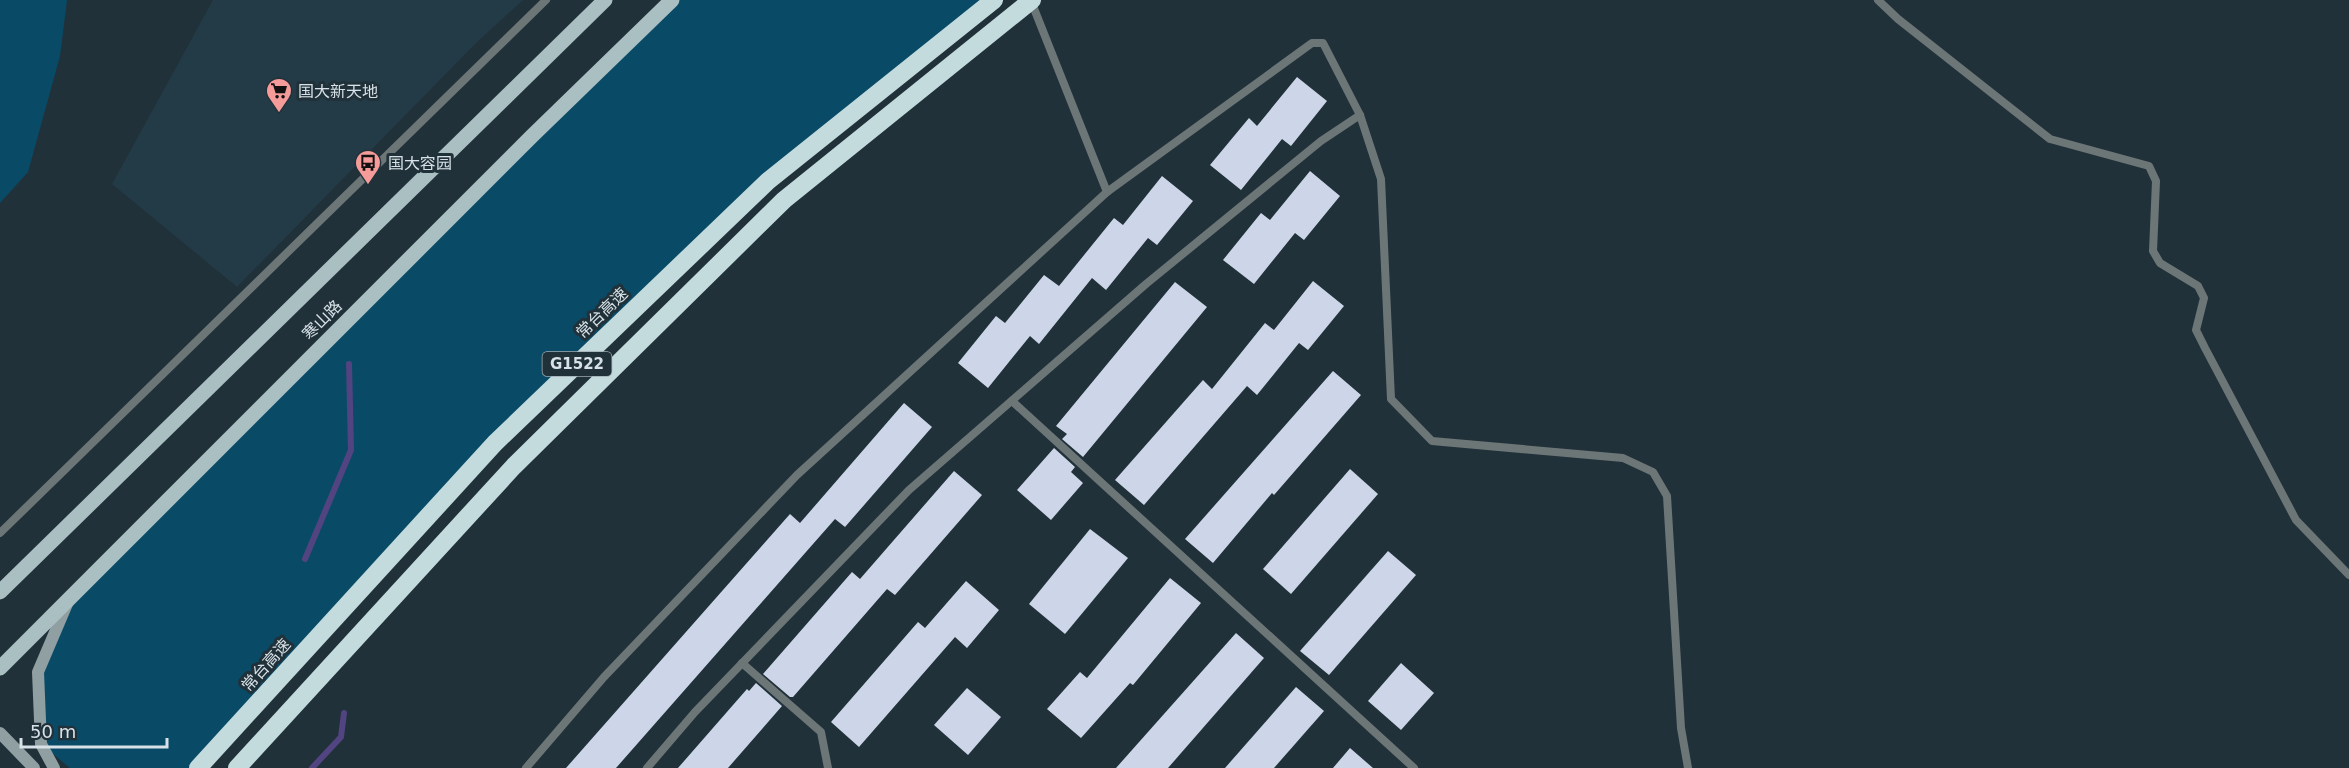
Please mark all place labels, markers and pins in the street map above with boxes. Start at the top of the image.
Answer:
supermarket icon: 国大新天地 [264,76,294,114]
place label: 国大新天地 [298,82,378,101]
bus stop icon: 国大容园 [353,148,383,186]
place label: 国大容园 [388,154,452,173]

